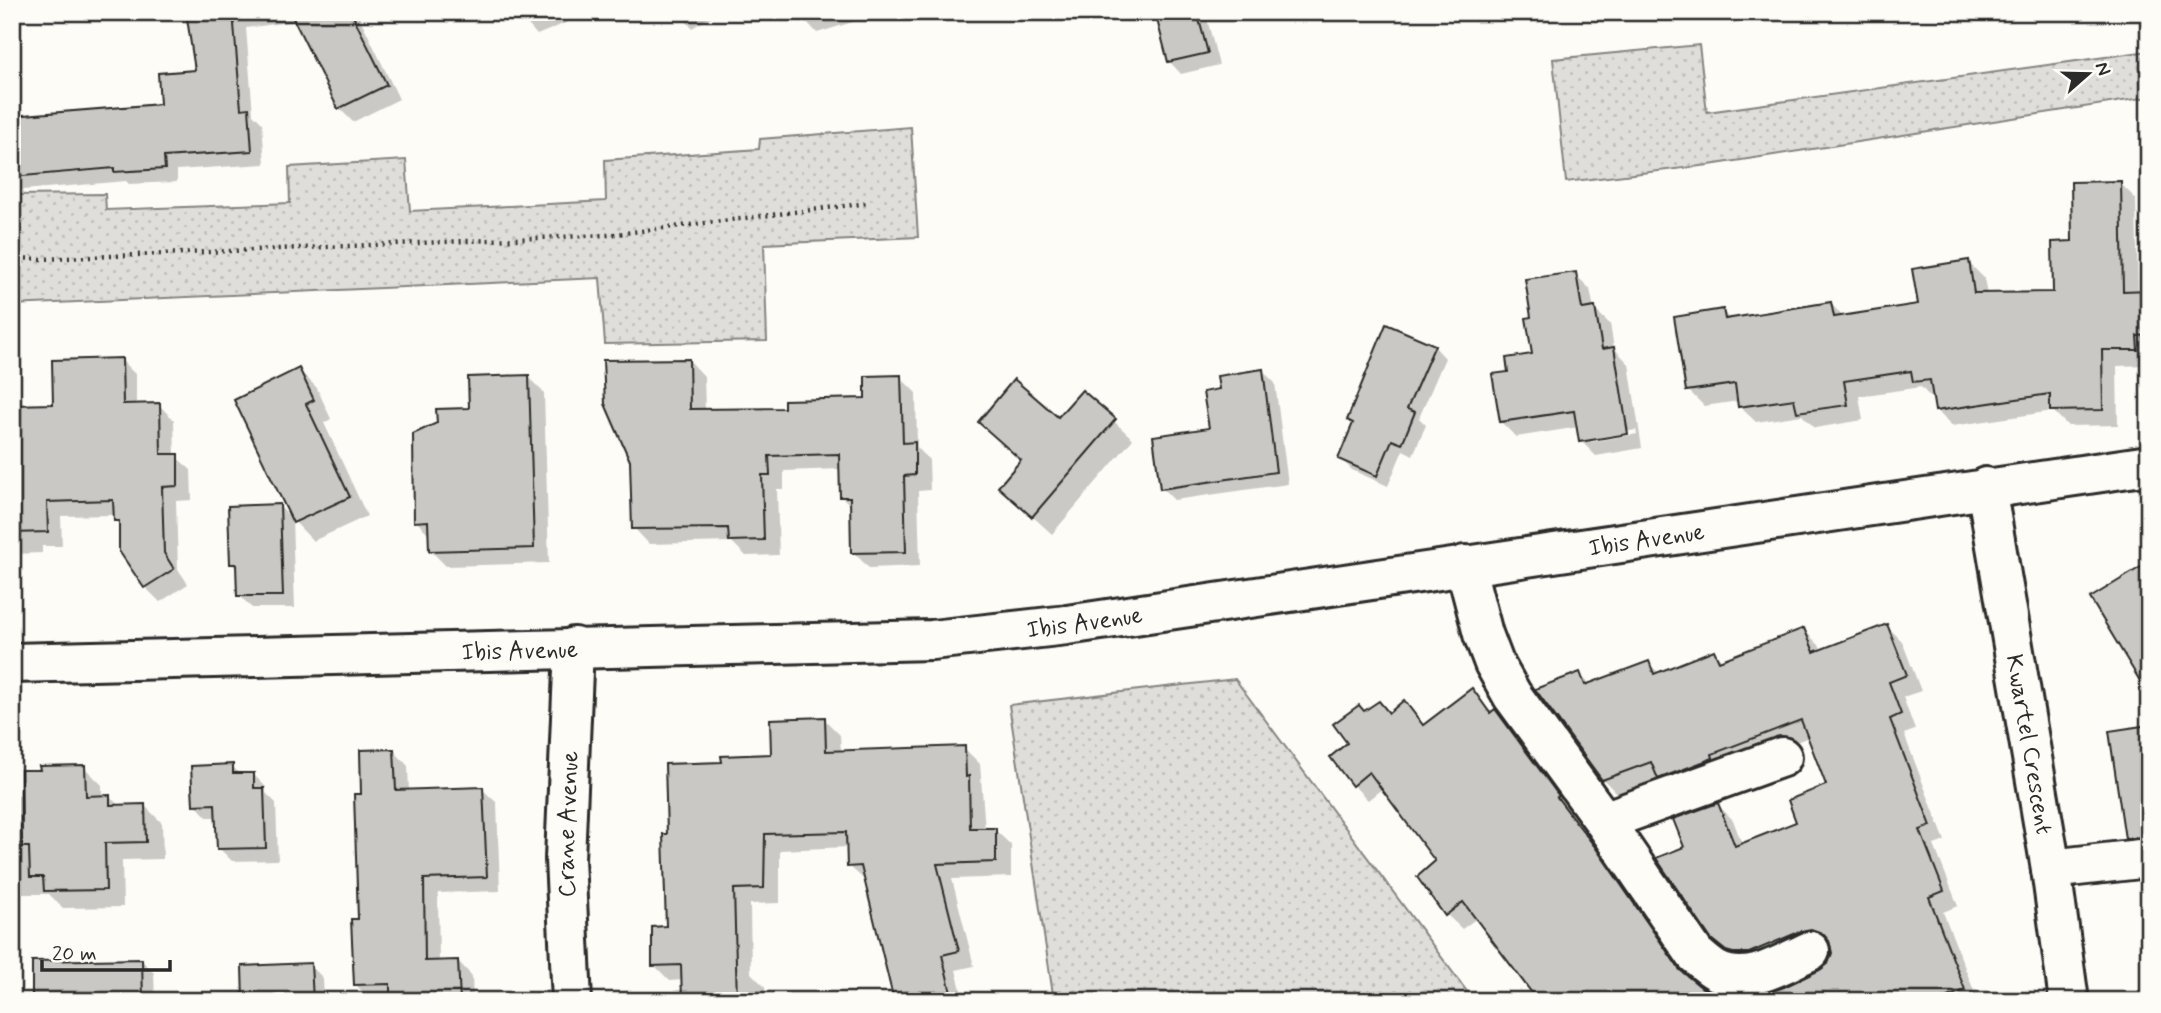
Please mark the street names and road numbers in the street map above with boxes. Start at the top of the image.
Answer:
street label: Ibis Avenue [1587,517,1707,565]
street label: Ibis Avenue [1025,600,1145,646]
street label: Ibis Avenue [461,635,579,669]
street label: Kwartel Crescent [1998,652,2059,837]
street label: Crane Avenue [551,750,587,898]

